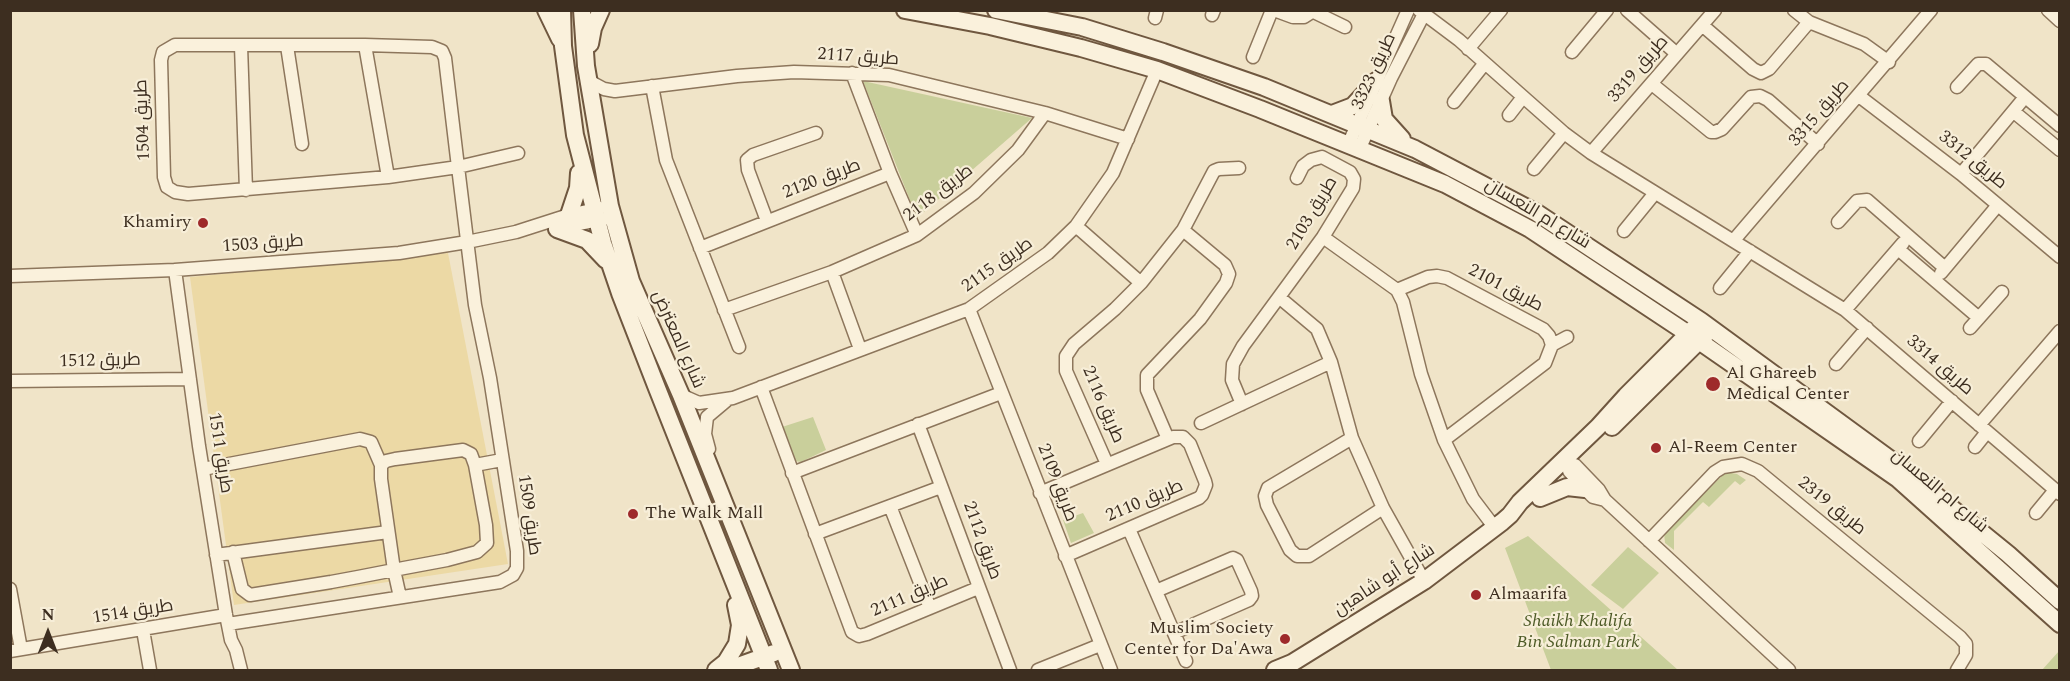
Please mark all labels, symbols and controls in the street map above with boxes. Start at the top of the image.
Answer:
street label: طريق 3323 [1348,30,1402,114]
street label: طريق 3319 [1604,32,1674,108]
street label: طريق 2117 [817,44,899,72]
street label: طريق 3315 [1785,76,1855,152]
street label: طريق 1504 [132,79,156,161]
street label: طريق 3312 [1933,127,2011,195]
street label: طريق 2120 [780,155,864,205]
street label: طريق 2118 [900,161,978,227]
street label: طريق 2103 [1283,173,1343,255]
street label: شارع ام النعسان [1480,175,1594,255]
place label: Khamiry [122,212,191,234]
marker: Khamiry [196,216,210,230]
street label: طريق 1503 [222,231,304,259]
street label: طريق 2115 [958,234,1038,298]
street label: طريق 2101 [1464,260,1546,318]
street label: شارع المعترض [646,288,708,392]
street label: طريق 3314 [1901,331,1977,401]
street label: طريق 1512 [59,350,141,374]
street label: طريق 2116 [1076,363,1128,447]
place label: Al Ghareeb Medical Center [1726,363,1849,406]
marker: Al Ghareeb Medical Center [1704,375,1722,393]
street label: طريق 1511 [202,411,236,495]
place label: Al-Reem Center [1668,437,1797,459]
street label: طريق 2109 [1031,441,1081,525]
marker: Al-Reem Center [1649,441,1663,455]
street label: شارع ام النعسان [1886,445,1992,539]
street label: طريق 1509 [512,473,544,557]
street label: طريق 2319 [1792,473,1870,541]
street label: طريق 2110 [1103,476,1187,528]
street label: طريق 2112 [957,499,1005,583]
place label: The Walk Mall [645,503,763,525]
marker: The Walk Mall [626,507,640,521]
street label: شارع أبو شاهين [1330,540,1440,622]
street label: طريق 2111 [868,571,952,623]
place label: Almaarifa [1488,584,1567,606]
marker: Almaarifa [1469,588,1483,602]
street label: طريق 1514 [91,596,175,630]
north arrow [18,603,78,663]
text: N [41,603,55,627]
park label: Shaikh Khalifa Bin Salman Park [1516,611,1640,654]
place label: Muslim Society Center for Da'Awa [1124,618,1273,660]
marker: Muslim Society Center for Da'Awa [1278,632,1292,646]

